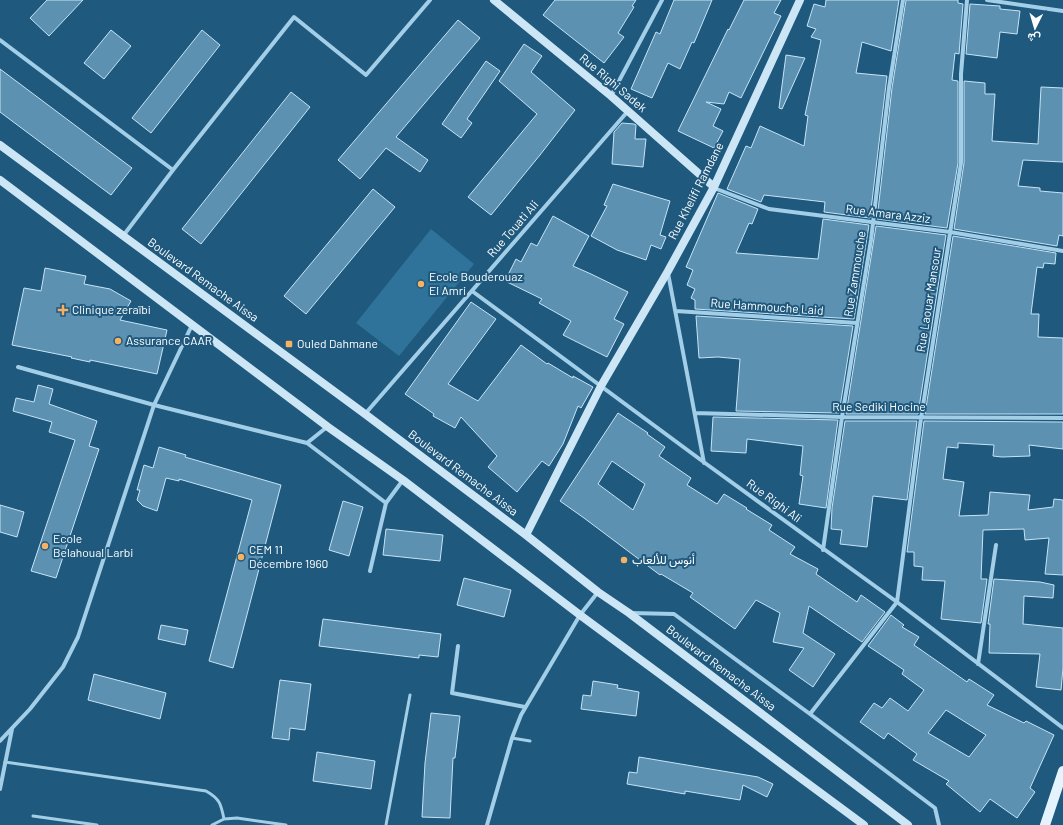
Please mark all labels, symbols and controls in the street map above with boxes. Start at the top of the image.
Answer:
north arrow [1015,8,1055,48]
text: ش [1027,30,1041,46]
street label: Rue Righi Sadek [577,50,650,114]
street label: Rue Khelifi Ramdane [665,140,726,241]
street label: Rue Touati Ali [484,197,541,260]
street label: Rue Amara Azziz [845,201,931,225]
street label: Rue Zammouche [840,230,868,318]
street label: Boulevard Remache Aissa [145,234,262,324]
street label: Rue Laouar Mansour [913,246,943,353]
place label: Ecole Bouderouaz El Amri [429,269,523,297]
marker: Ecole Bouderouaz El Amri [416,279,426,289]
street label: Rue Hammouche Laid [710,295,824,317]
place label: Clinique zeraïbi [72,302,151,316]
marker: Clinique zeraïbi [57,304,69,316]
place label: Assurance CAAR [126,333,212,347]
marker: Assurance CAAR [113,336,123,346]
place label: Ouled Dahmane [297,336,378,350]
marker: Ouled Dahmane [284,339,294,349]
street label: Rue Sediki Hocine [832,399,926,413]
street label: Boulevard Remache Aissa [406,426,521,518]
street label: Rue Righi Ali [744,476,805,525]
place label: Ecole Belahoual Larbi [53,531,133,559]
marker: Ecole Belahoual Larbi [40,541,50,551]
place label: CEM 11 Décembre 1960 [249,542,328,570]
marker: CEM 11 Décembre 1960 [236,552,246,562]
place label: أنوس للألعاب [632,552,695,568]
marker: أنوس للألعاب [619,555,629,565]
street label: Boulevard Remache Aissa [664,621,779,713]

